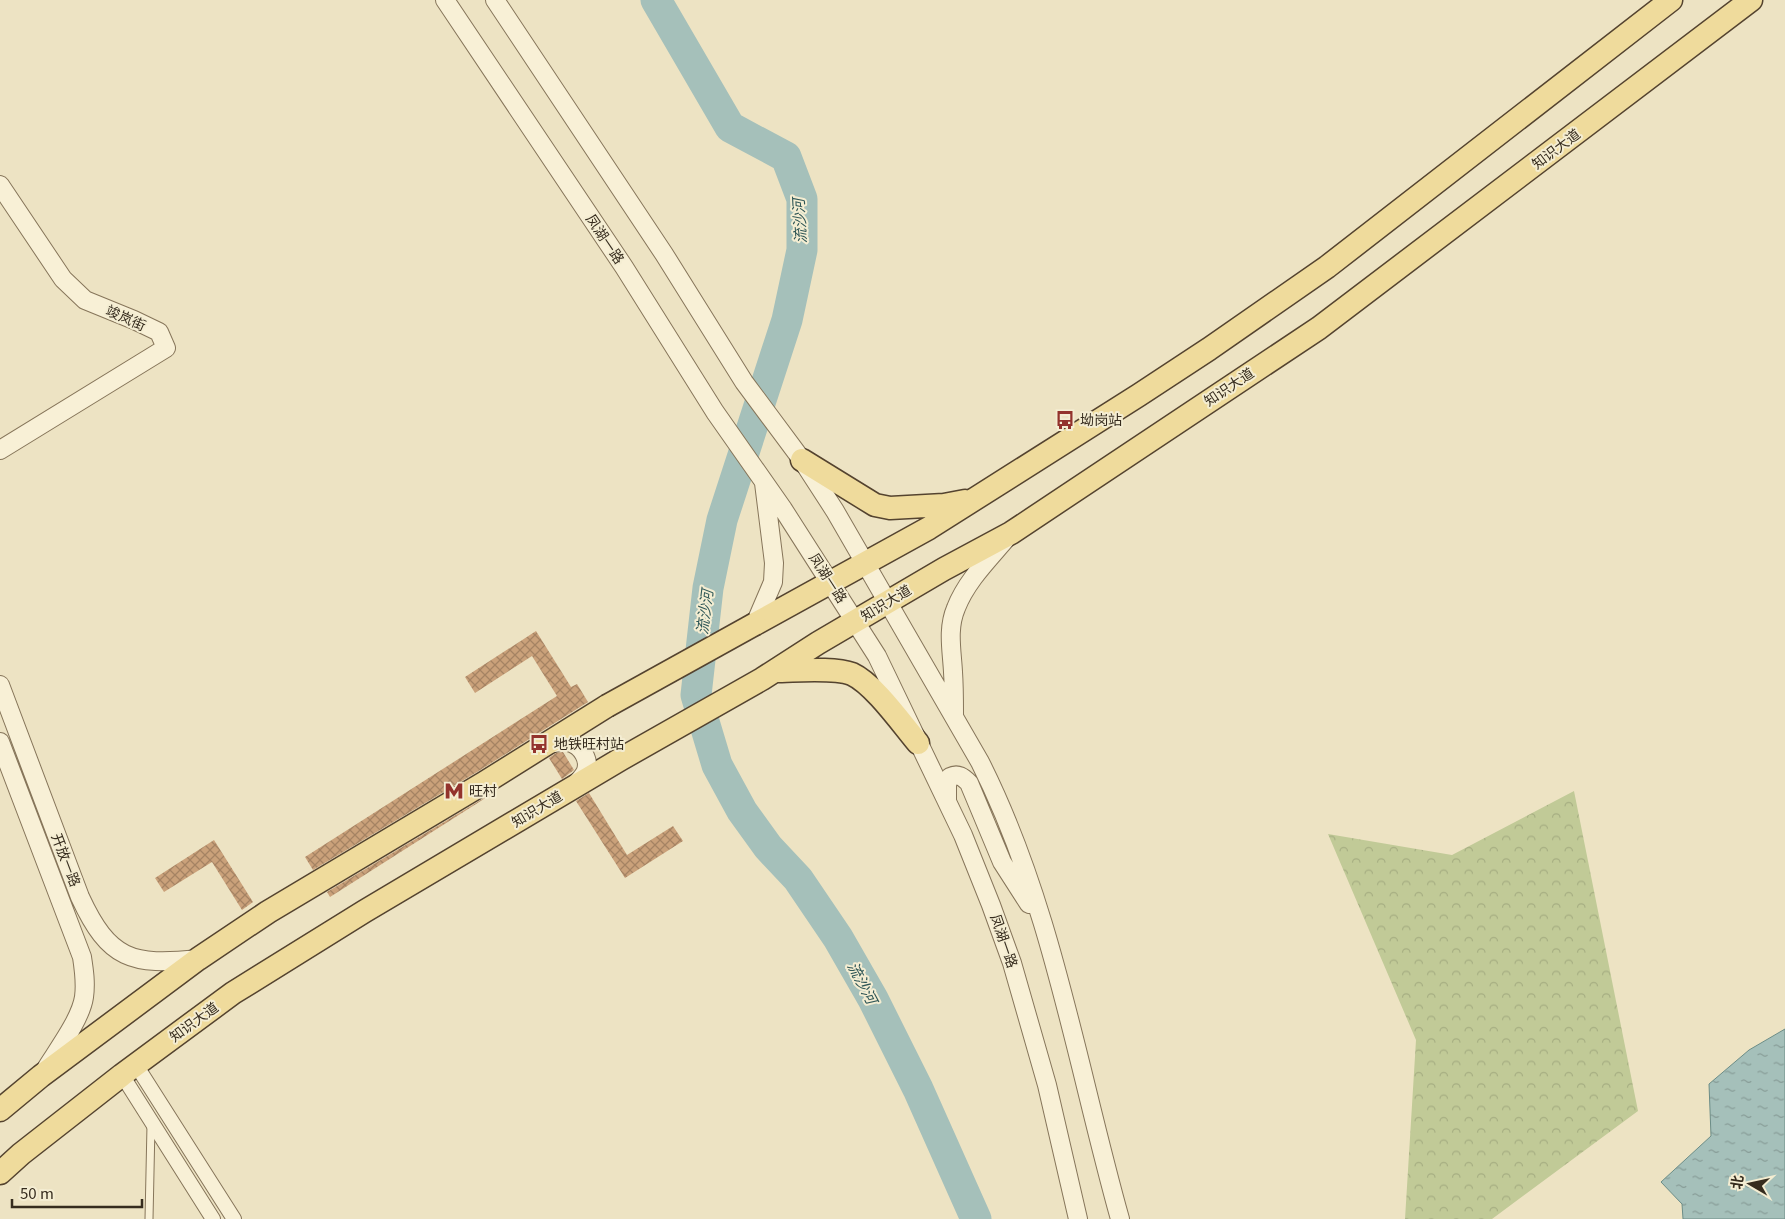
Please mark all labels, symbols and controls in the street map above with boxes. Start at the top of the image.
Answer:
street label: 知识大道 [1527,123,1584,173]
water label: 流沙河 [787,195,810,244]
street label: 凤湖一路 [582,210,630,267]
street label: 竣岚街 [103,299,150,335]
street label: 知识大道 [1200,362,1257,410]
bus stop icon: 坳岗站 [1054,409,1076,431]
place label: 坳岗站 [1080,409,1122,429]
street label: 凤湖一路 [805,549,852,606]
street label: 知识大道 [856,579,915,625]
water label: 流沙河 [690,585,717,635]
bus stop icon: 地铁旺村站 [528,733,550,755]
place label: 地铁旺村站 [554,733,624,753]
metro station icon: 旺村 [443,780,465,802]
place label: 旺村 [469,780,497,800]
street label: 知识大道 [507,785,566,831]
street label: 开放一路 [48,830,86,889]
street label: 凤湖一路 [986,911,1024,970]
water label: 流沙河 [843,957,885,1010]
street label: 知识大道 [165,997,222,1046]
north arrow [1725,1159,1775,1209]
text: 北 [1725,1173,1747,1190]
scale bar [12,1176,142,1208]
text: 50 m [20,1182,54,1203]

